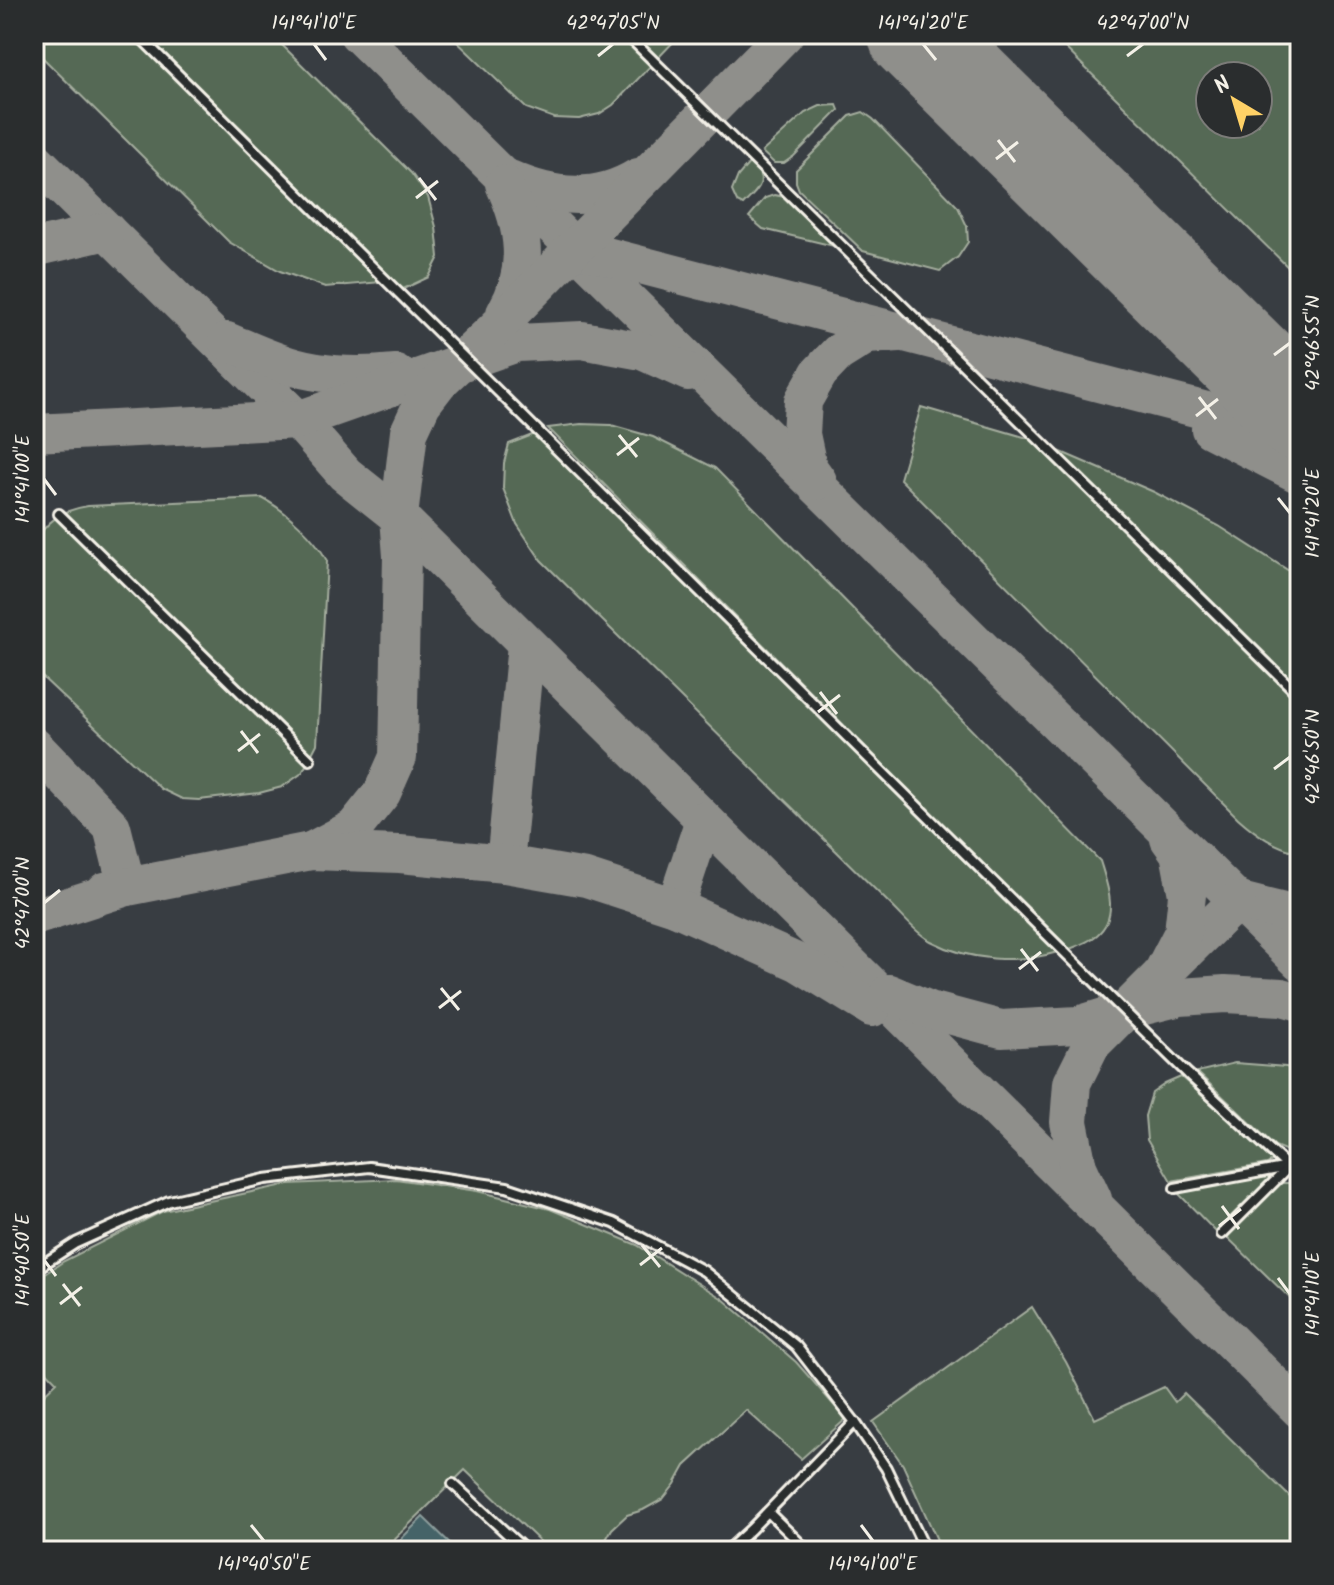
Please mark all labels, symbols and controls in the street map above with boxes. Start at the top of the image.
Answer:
text: 141°41'10"E [271,8,358,40]
text: 42°47'05"N [566,8,660,40]
text: 141°41'20"E [878,8,970,40]
text: 42°47'00"N [1097,8,1189,40]
north arrow [1194,60,1274,140]
text: N [1207,68,1240,104]
text: 42°46'55"N [1298,295,1330,391]
text: 141°41'00"E [8,433,40,523]
text: 141°41'20"E [1298,466,1330,558]
text: 42°46'50"N [1298,709,1330,805]
text: 42°47'00"N [8,857,40,949]
text: 141°40'50"E [8,1212,40,1307]
text: 141°41'10"E [1298,1250,1330,1337]
text: 141°40'50"E [217,1549,312,1581]
text: 141°41'00"E [829,1549,919,1581]

